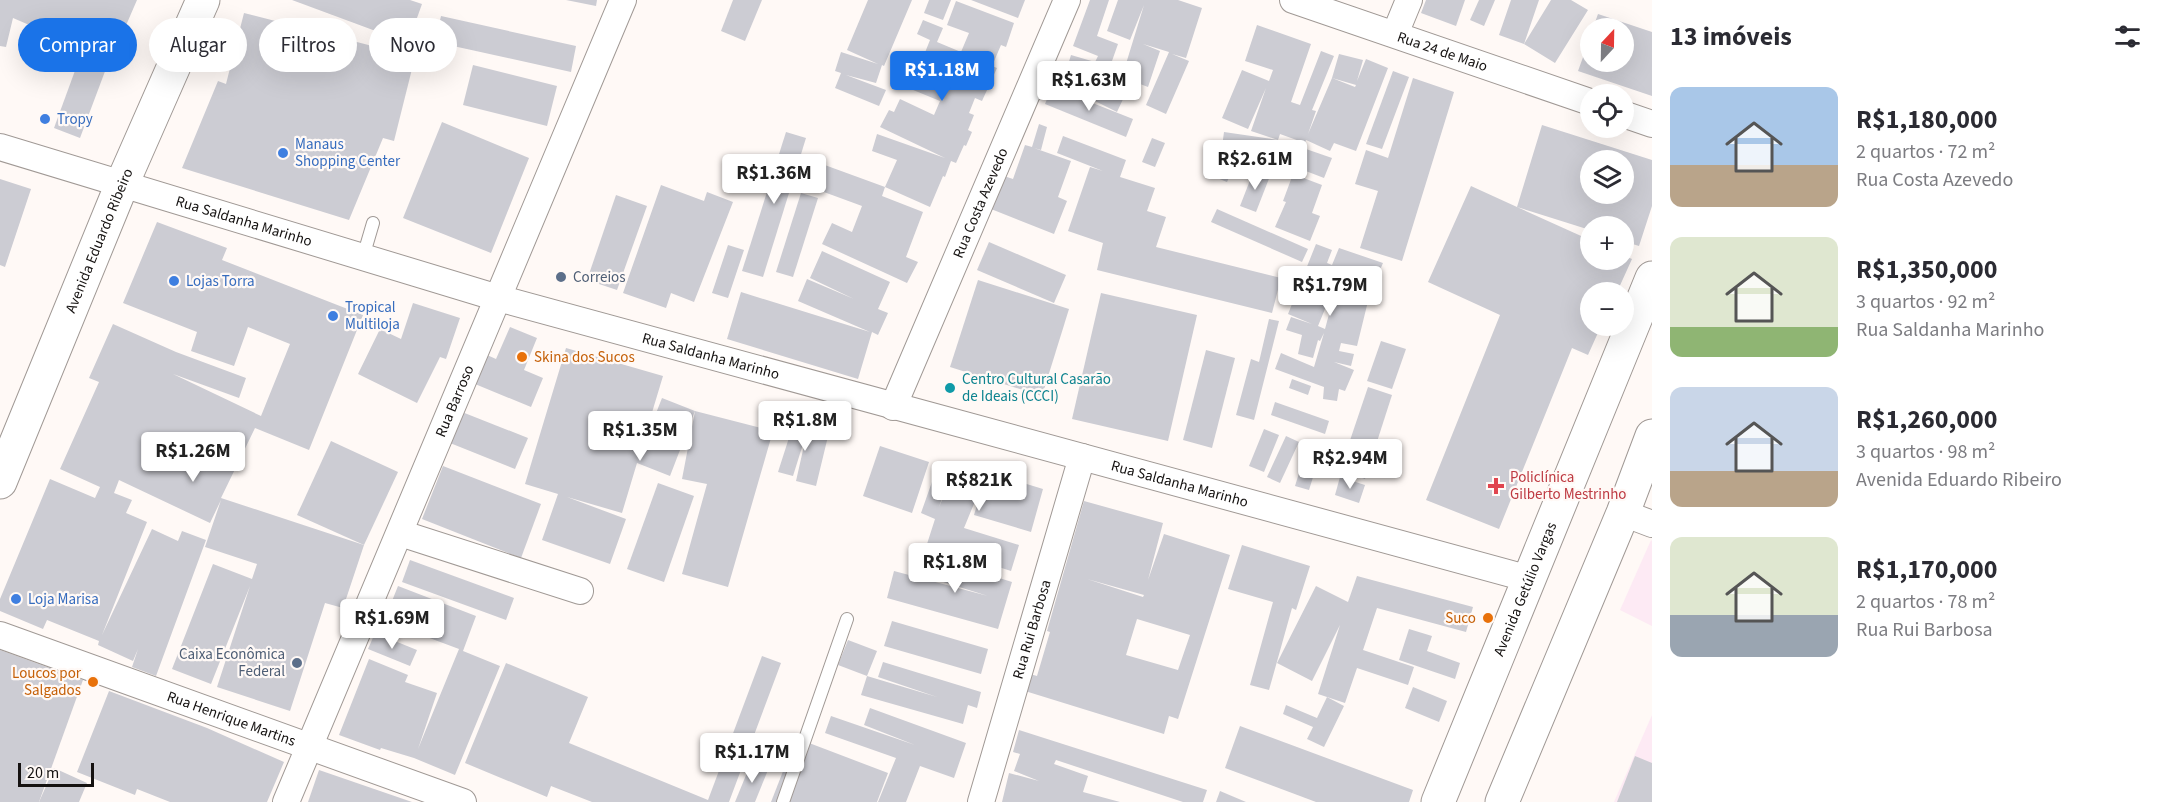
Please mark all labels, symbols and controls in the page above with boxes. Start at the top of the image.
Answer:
chip: Comprar [18,18,137,72]
chip: Alugar [149,18,247,72]
chip: Filtros [259,18,357,72]
chip: Novo [369,18,457,72]
north arrow [1580,18,1634,72]
map controls [1580,18,1634,336]
text: 13 imóveis [1670,18,1792,55]
icon: filters [2111,20,2144,53]
street label: Rua 24 de Maio [1394,27,1490,77]
pin: R$1.18M [887,51,997,102]
text: R$1.18M [904,56,980,84]
pin: R$1.63M [1034,61,1144,112]
text: R$1.63M [1051,66,1127,94]
button: locate [1580,84,1634,138]
text: R$1,180,000 [1856,101,1997,138]
place label: Tropy [57,109,93,130]
icon: home [1718,111,1790,183]
marker: Tropy [38,112,52,126]
place label: Manaus Shopping Center [295,134,401,172]
text: 2 quartos · 72 m² [1856,138,1995,166]
pin: R$2.61M [1200,140,1310,191]
street label: Rua Costa Azevedo [948,145,1014,262]
text: R$2.61M [1217,145,1293,173]
marker: Manaus Shopping Center [276,146,290,160]
button: layers [1580,150,1634,204]
pin: R$1.36M [719,154,829,205]
text: R$1.36M [736,159,812,187]
street label: Avenida Eduardo Ribeiro [60,165,139,316]
text: Rua Costa Azevedo [1856,166,2013,194]
street label: Rua Saldanha Marinho [173,191,315,252]
button: + [1580,216,1634,270]
text: R$1,350,000 [1856,251,1997,288]
icon: home [1718,261,1790,333]
pin: R$1.79M [1275,266,1385,317]
place label: Correios [573,267,625,288]
marker: Correios [554,270,568,284]
place label: Lojas Torra [186,271,255,292]
text: R$1.79M [1292,271,1368,299]
marker: Lojas Torra [167,274,181,288]
button: − [1580,282,1634,336]
text: 3 quartos · 92 m² [1856,288,1995,316]
place label: Tropical Multiloja [345,297,400,335]
marker: Tropical Multiloja [326,309,340,323]
text: Rua Saldanha Marinho [1856,316,2044,344]
street label: Rua Saldanha Marinho [640,328,782,385]
place label: Skina dos Sucos [534,347,635,368]
marker: Skina dos Sucos [515,350,529,364]
street label: Rua Barroso [430,362,479,440]
place label: Centro Cultural Casarão de Ideais (CCCI) [962,369,1111,407]
marker: Centro Cultural Casarão de Ideais (CCCI) [943,381,957,395]
pin: R$1.8M [756,401,854,452]
text: R$1,260,000 [1856,401,1997,438]
text: R$1.8M [772,406,838,434]
pin: R$1.35M [585,411,695,462]
icon: home [1718,411,1790,483]
text: R$1.35M [602,416,678,444]
pin: R$1.26M [138,432,248,483]
text: R$1.26M [155,437,231,465]
text: 3 quartos · 98 m² [1856,438,1995,466]
pin: R$2.94M [1295,439,1405,490]
text: R$2.94M [1312,444,1388,472]
street label: Rua Saldanha Marinho [1109,455,1251,513]
pin: R$821K [930,461,1028,512]
text: R$821K [946,466,1012,494]
text: Avenida Eduardo Ribeiro [1856,466,2062,494]
place label: Policlínica Gilberto Mestrinho [1510,467,1627,505]
marker: Policlínica Gilberto Mestrinho [1487,477,1505,495]
street label: Avenida Getúlio Vargas [1489,519,1562,659]
pin: R$1.8M [906,543,1004,594]
text: R$1.8M [922,548,988,576]
text: R$1,170,000 [1856,551,1997,588]
icon: home [1718,561,1790,633]
street label: Rua Rui Barbosa [1008,577,1057,682]
text: 2 quartos · 78 m² [1856,588,1995,616]
place label: Loja Marisa [28,589,99,610]
marker: Loja Marisa [9,592,23,606]
pin: R$1.69M [337,599,447,650]
text: R$1.69M [354,604,430,632]
place label: Suco [1445,608,1476,629]
marker: Suco [1481,611,1495,625]
text: Rua Rui Barbosa [1856,616,1993,644]
place label: Caixa Econômica Federal [179,644,285,682]
marker: Caixa Econômica Federal [290,656,304,670]
place label: Loucos por Salgados [12,663,82,701]
marker: Loucos por Salgados [86,675,100,689]
street label: Rua Henrique Martins [164,686,299,752]
pin: R$1.17M [697,733,807,784]
text: R$1.17M [714,738,790,766]
scale bar [18,760,94,788]
text: 20 m [27,762,59,784]

